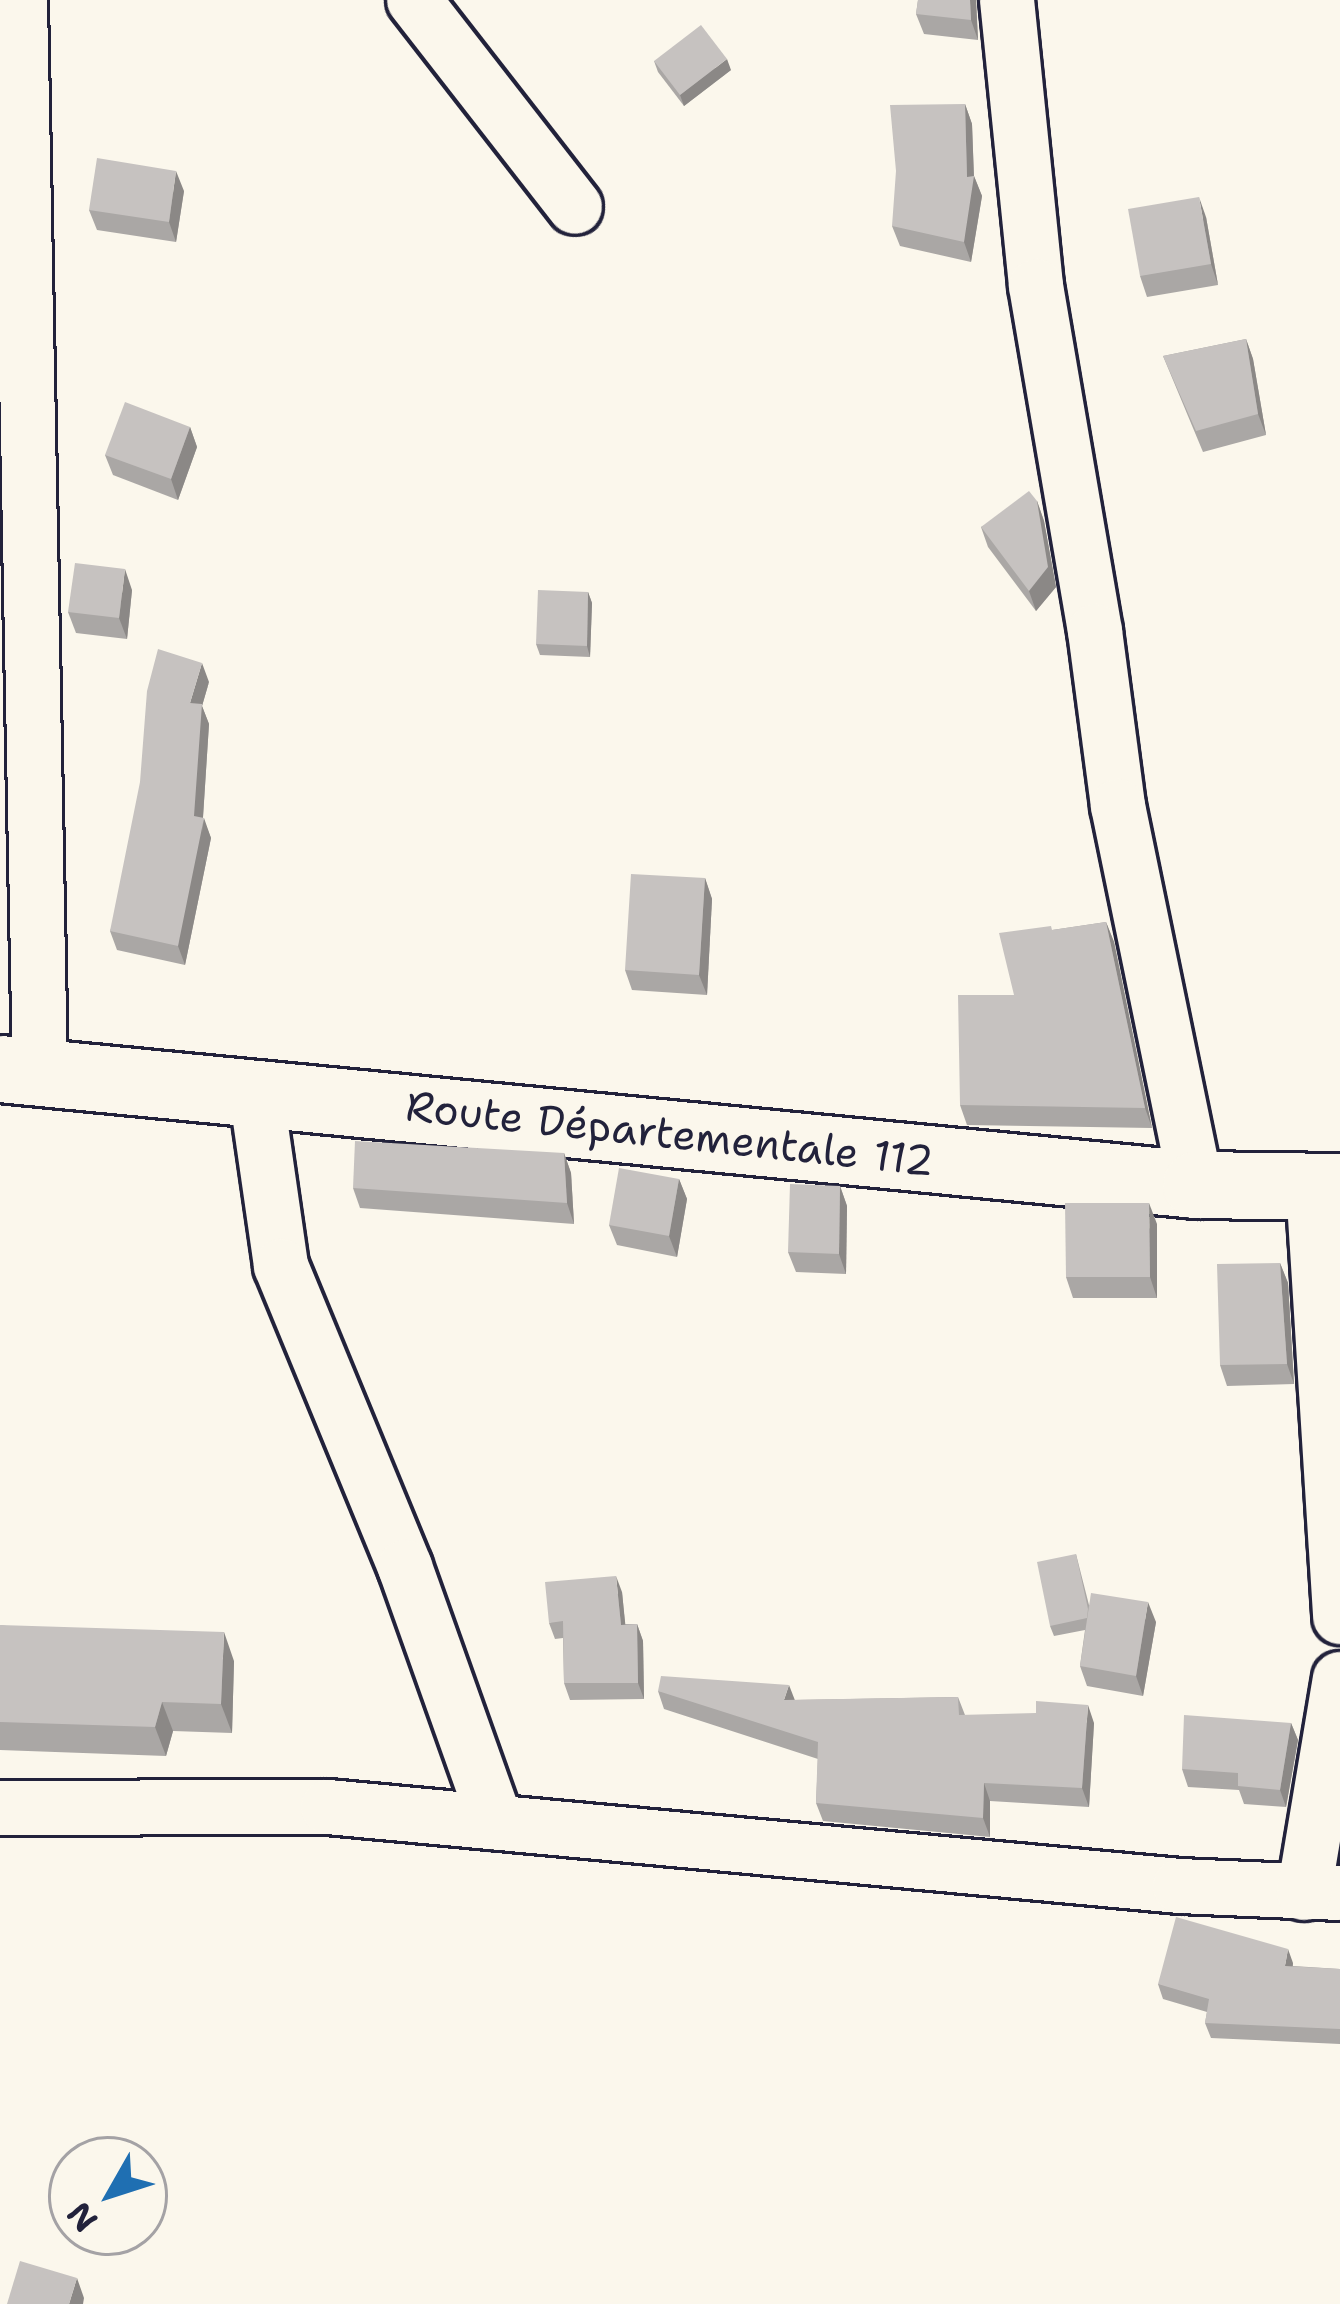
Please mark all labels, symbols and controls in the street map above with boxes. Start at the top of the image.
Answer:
street label: Route Départementale 112 [404,1080,936,1186]
north arrow [48,2136,168,2256]
text: N [56,2193,108,2241]

